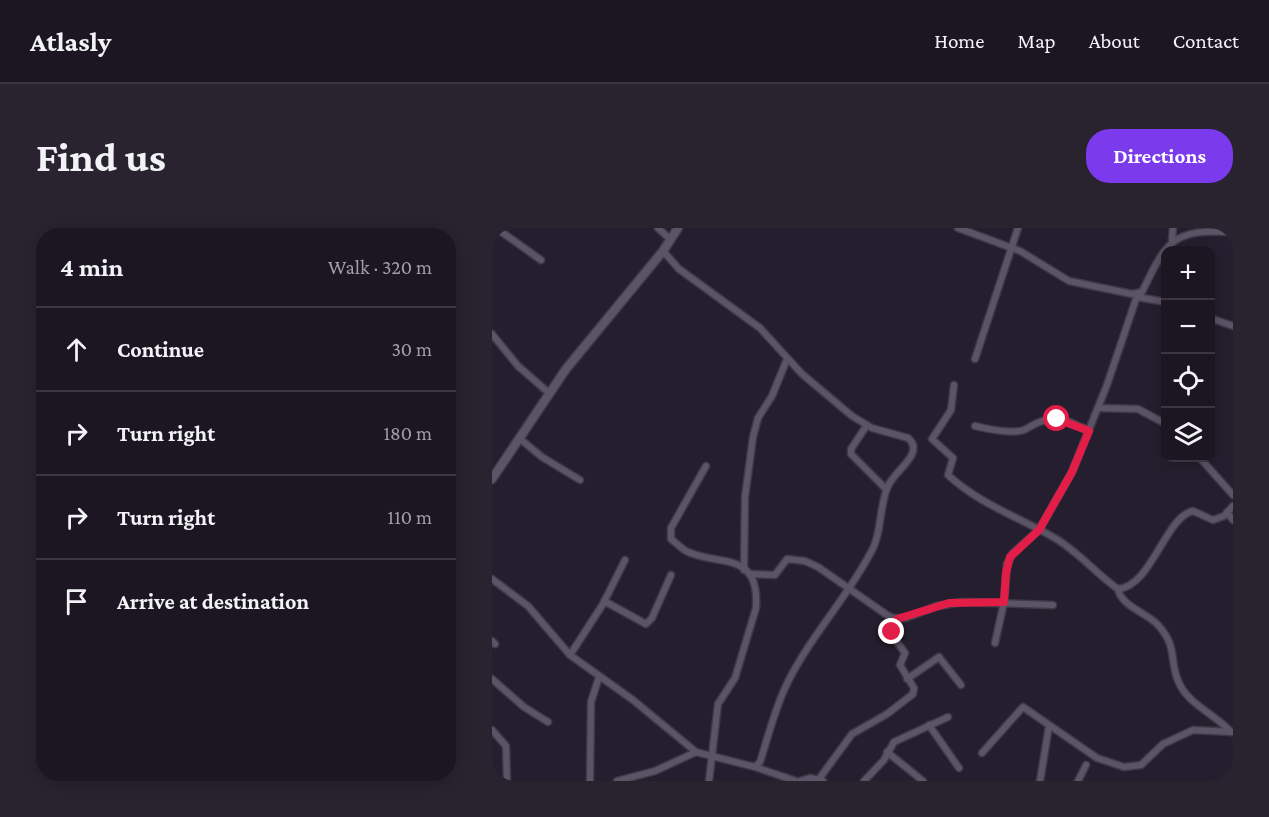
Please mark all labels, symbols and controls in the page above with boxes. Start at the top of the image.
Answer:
text: Atlasly [30,26,111,57]
text: Home [934,29,984,53]
text: Map [1017,29,1056,53]
text: About [1089,29,1140,53]
text: Contact [1173,29,1239,53]
button: Directions [1086,129,1233,183]
text: Find us [36,133,166,180]
map controls [1161,246,1215,462]
button: + [1161,246,1215,300]
text: 4 min [60,253,124,282]
text: Walk · 320 m [328,256,432,278]
button: − [1161,300,1215,354]
icon: ahead [60,333,93,366]
text: Continue [117,337,204,362]
text: 30 m [391,338,432,360]
button: locate [1161,354,1215,408]
route start [1043,405,1069,431]
button: layers [1161,408,1215,462]
icon: right [60,417,93,450]
text: Turn right [117,421,215,446]
text: 180 m [383,422,432,444]
icon: right [60,501,93,534]
text: Turn right [117,505,215,530]
text: 110 m [388,506,432,528]
icon: arrive [60,585,93,618]
text: Arrive at destination [117,589,309,614]
route end [878,618,904,644]

